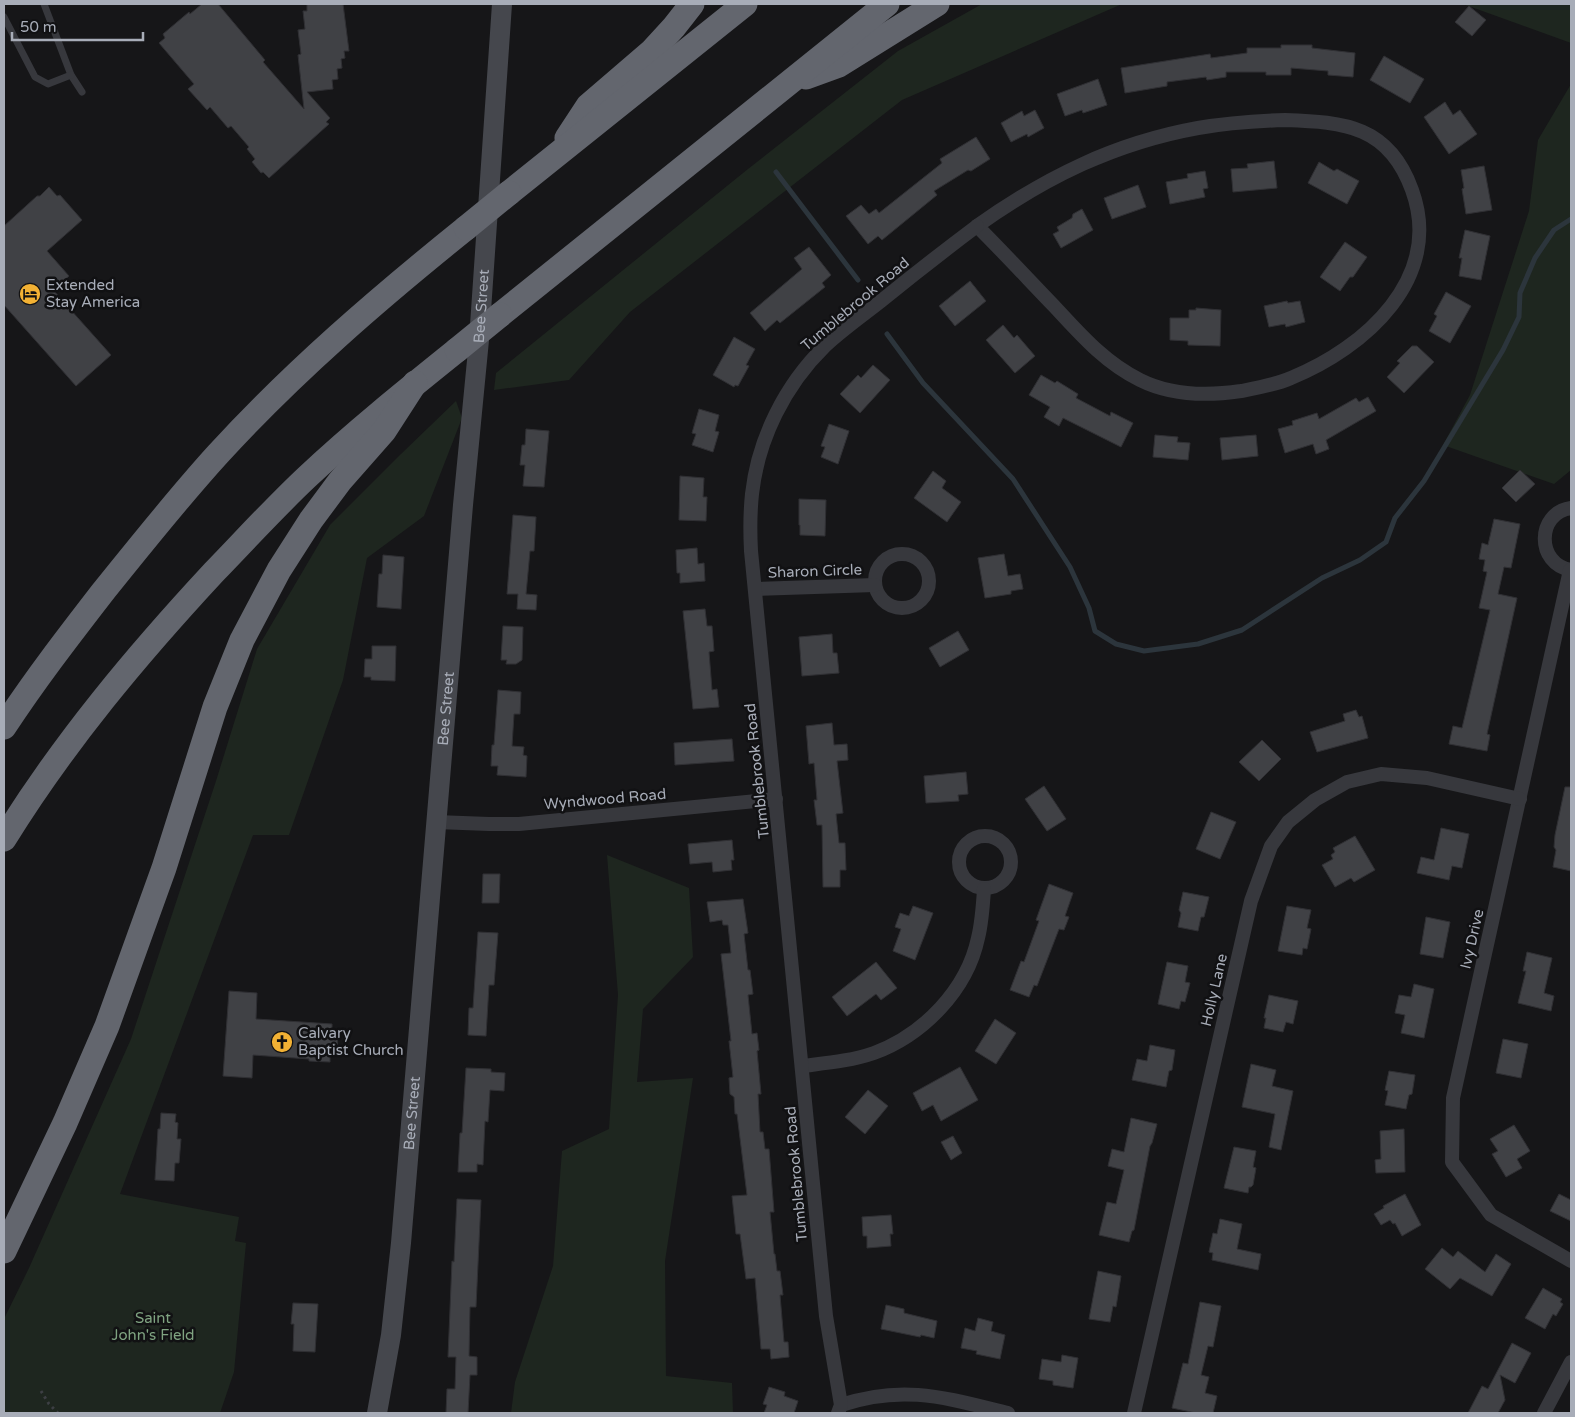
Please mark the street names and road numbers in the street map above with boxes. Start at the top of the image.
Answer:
street label: Tumblebrook Road [797,253,913,355]
street label: Bee Street [470,268,493,344]
street label: Sharon Circle [768,560,862,582]
street label: Bee Street [434,671,458,746]
street label: Tumblebrook Road [741,703,773,839]
street label: Wyndwood Road [543,785,667,813]
street label: Ivy Drive [1456,907,1488,971]
street label: Holly Lane [1197,952,1231,1028]
street label: Bee Street [400,1075,424,1151]
street label: Tumblebrook Road [781,1106,811,1242]

